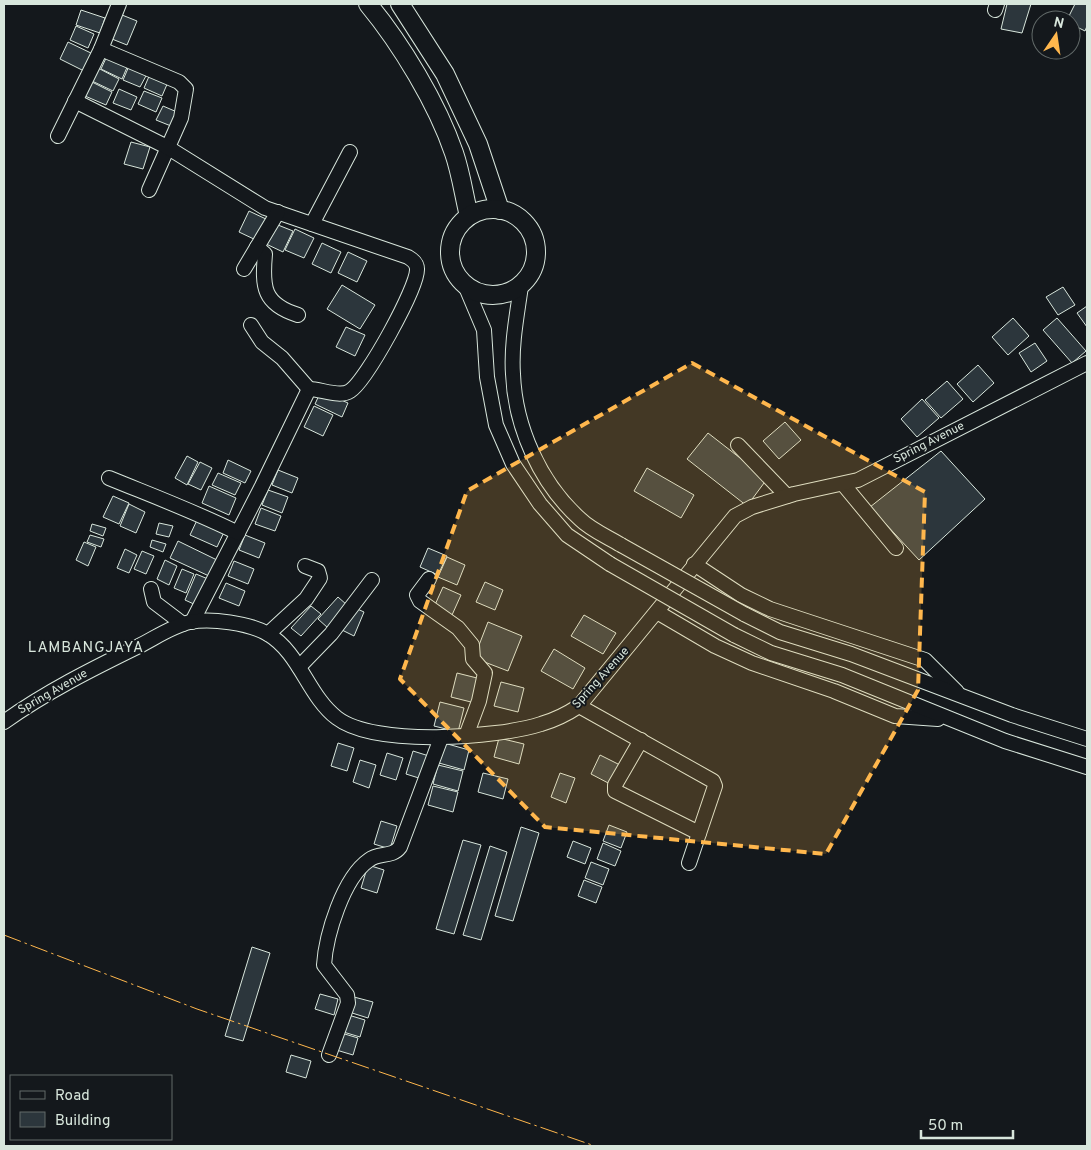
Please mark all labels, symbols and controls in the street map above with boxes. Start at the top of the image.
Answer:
north arrow [1031,10,1081,60]
text: N [1052,14,1065,33]
street label: Spring Avenue [891,418,967,468]
district label: LAMBANGJAYA [28,639,144,658]
street label: Spring Avenue [569,644,633,712]
street label: Spring Avenue [15,666,91,718]
legend [10,1075,172,1140]
text: Road [55,1087,90,1106]
scale bar [921,1108,1014,1140]
text: Building [55,1112,110,1131]
text: 50 m [928,1117,963,1136]

